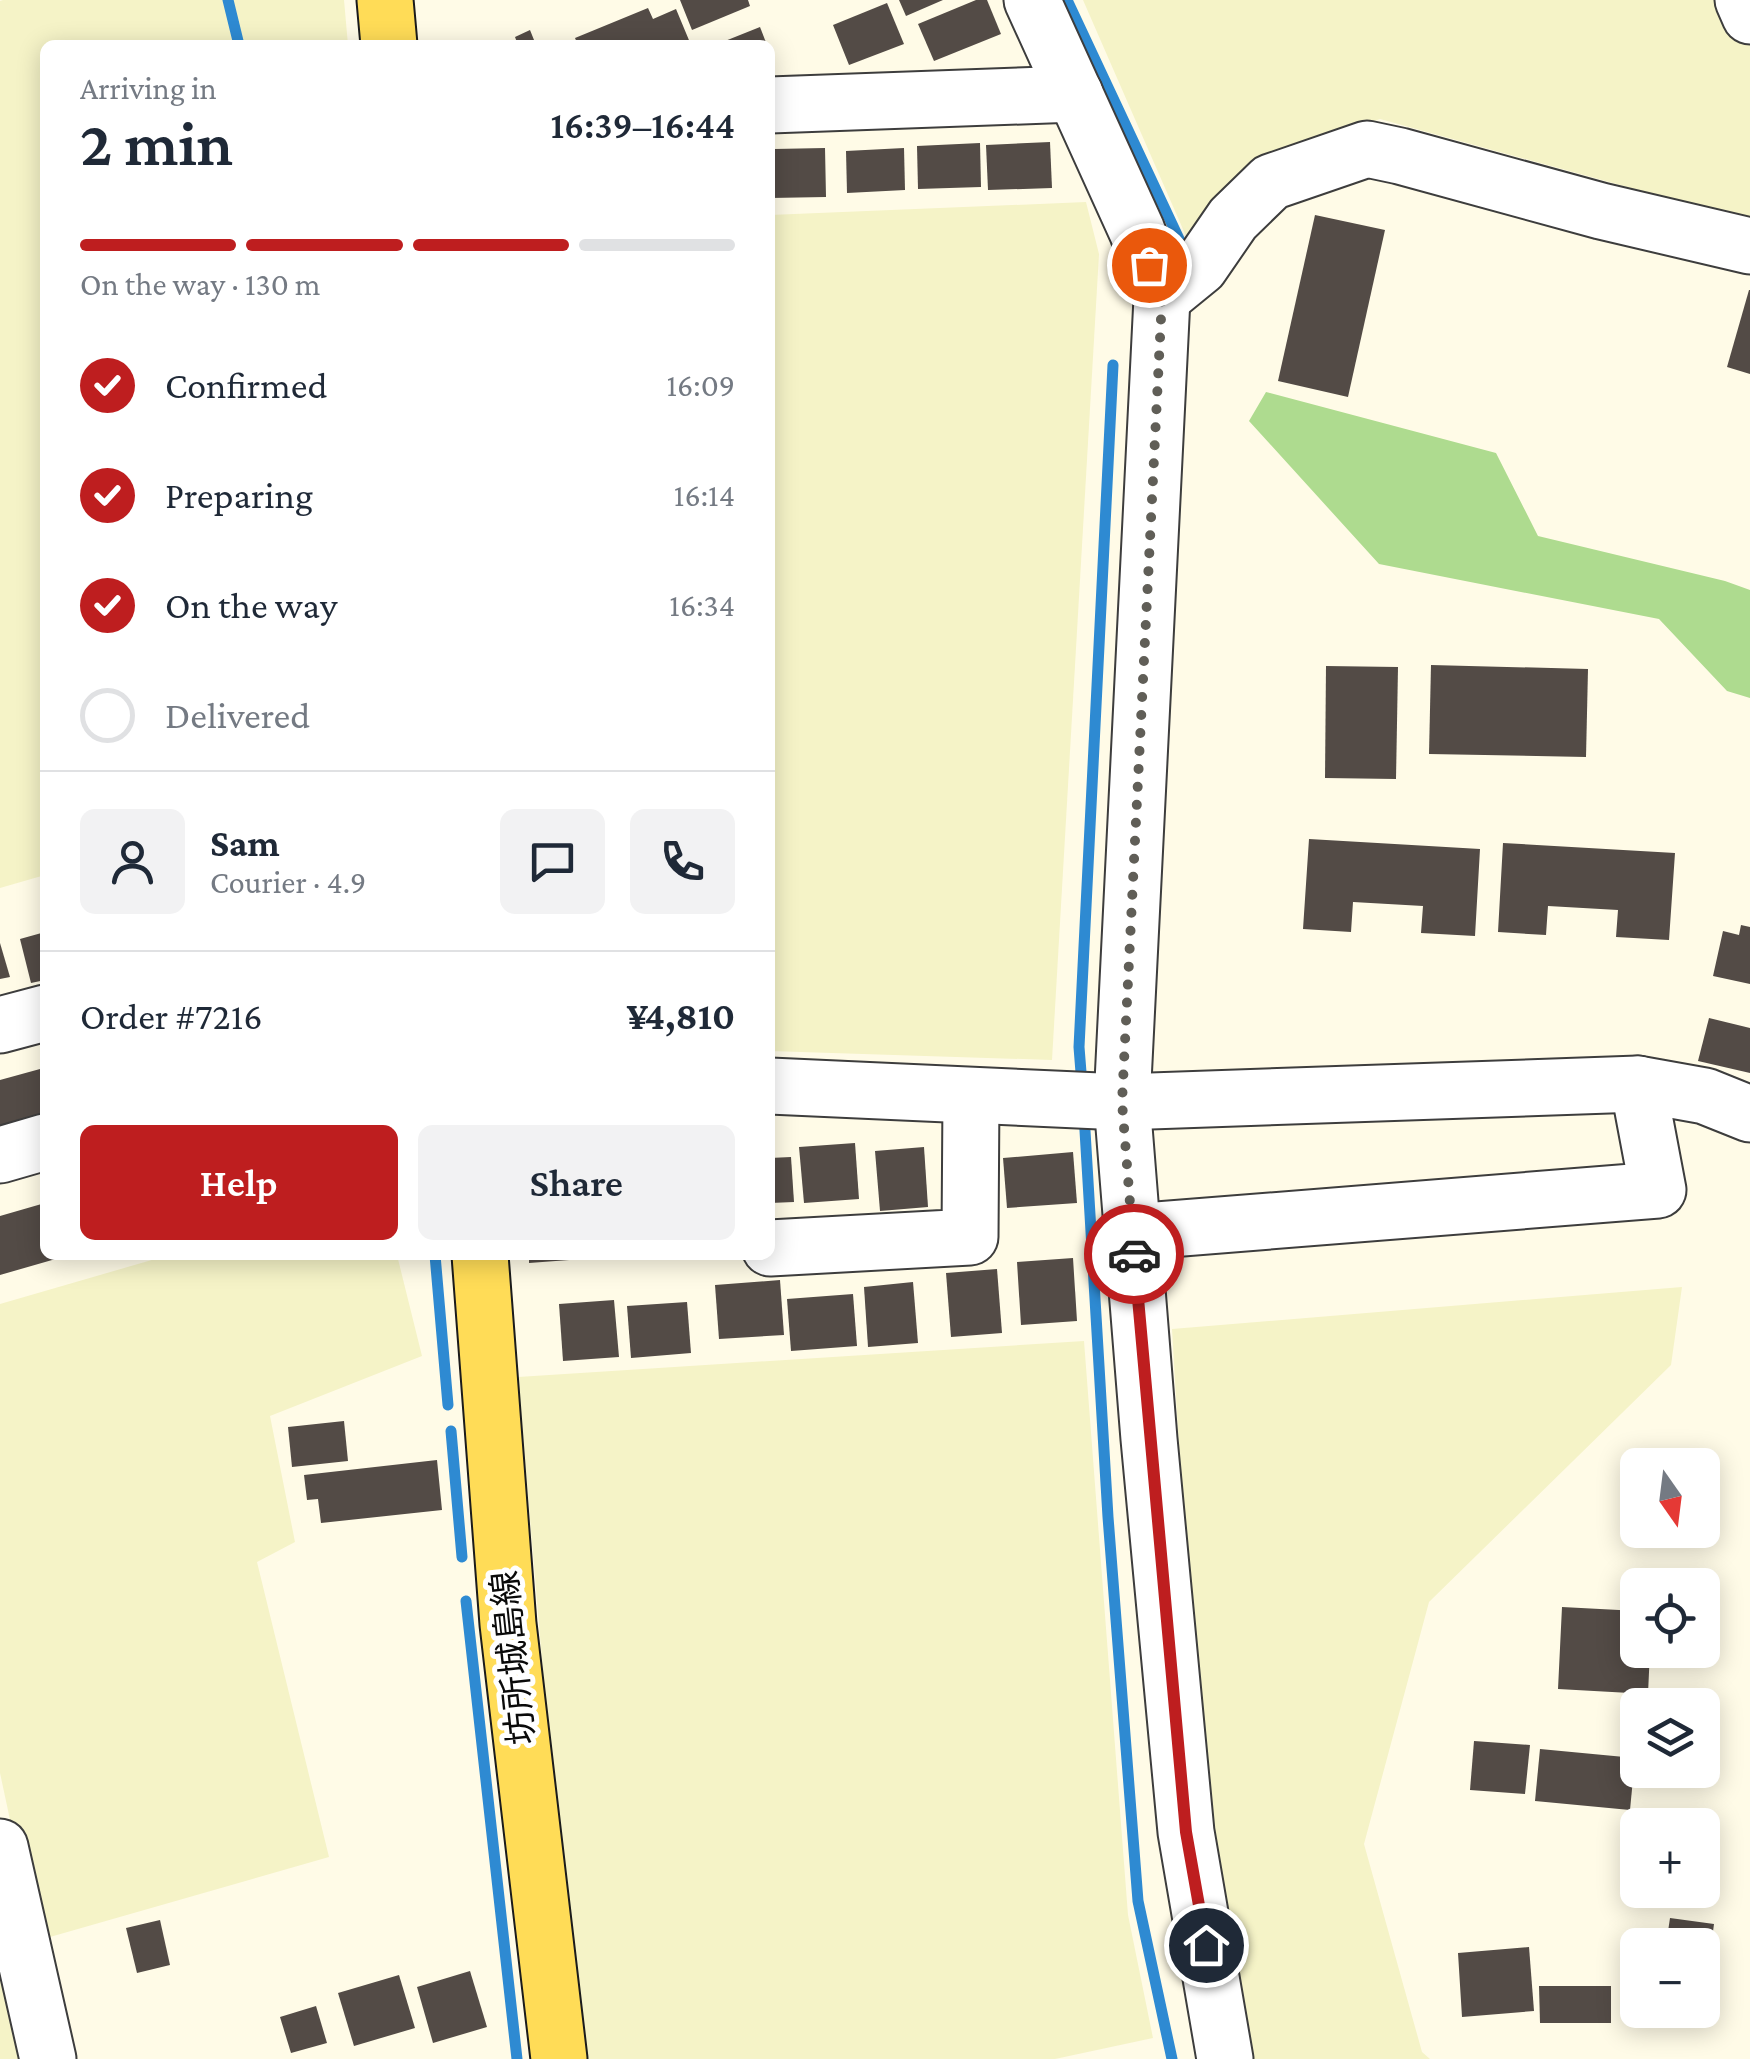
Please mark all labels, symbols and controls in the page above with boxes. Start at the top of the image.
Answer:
text: Arriving in [80,70,217,106]
text: 16:39–16:44 [551,104,735,146]
text: 2 min [80,107,233,179]
pin [1107,223,1192,308]
icon: bag [1122,238,1177,293]
text: On the way · 130 m [80,266,321,302]
icon: check [80,358,135,413]
text: Confirmed [165,364,328,406]
text: 16:09 [666,367,735,403]
icon: check [80,468,135,523]
text: Preparing [165,474,313,516]
text: 16:14 [674,477,735,513]
icon: check [80,578,135,633]
text: On the way [165,584,337,626]
text: 16:34 [669,587,735,623]
text: Delivered [165,694,310,736]
button: person [80,809,185,914]
button: chat [500,809,605,914]
button: phone [630,809,735,914]
text: Sam [210,822,280,864]
text: Courier · 4.9 [210,864,366,900]
text: Order #7216 [80,995,263,1037]
text: ¥4,810 [626,995,735,1037]
button: Help [80,1125,398,1240]
button: Share [418,1125,735,1240]
courier [1084,1204,1184,1304]
icon: car [1107,1227,1162,1282]
north arrow [1620,1448,1720,1548]
map controls [1620,1448,1720,2028]
button: locate [1620,1568,1720,1668]
street label: 坊所城島線 [485,1569,542,1747]
button: layers [1620,1688,1720,1788]
button: + [1620,1808,1720,1908]
pin [1164,1903,1249,1988]
icon: home [1179,1918,1234,1973]
button: − [1620,1928,1720,2028]

